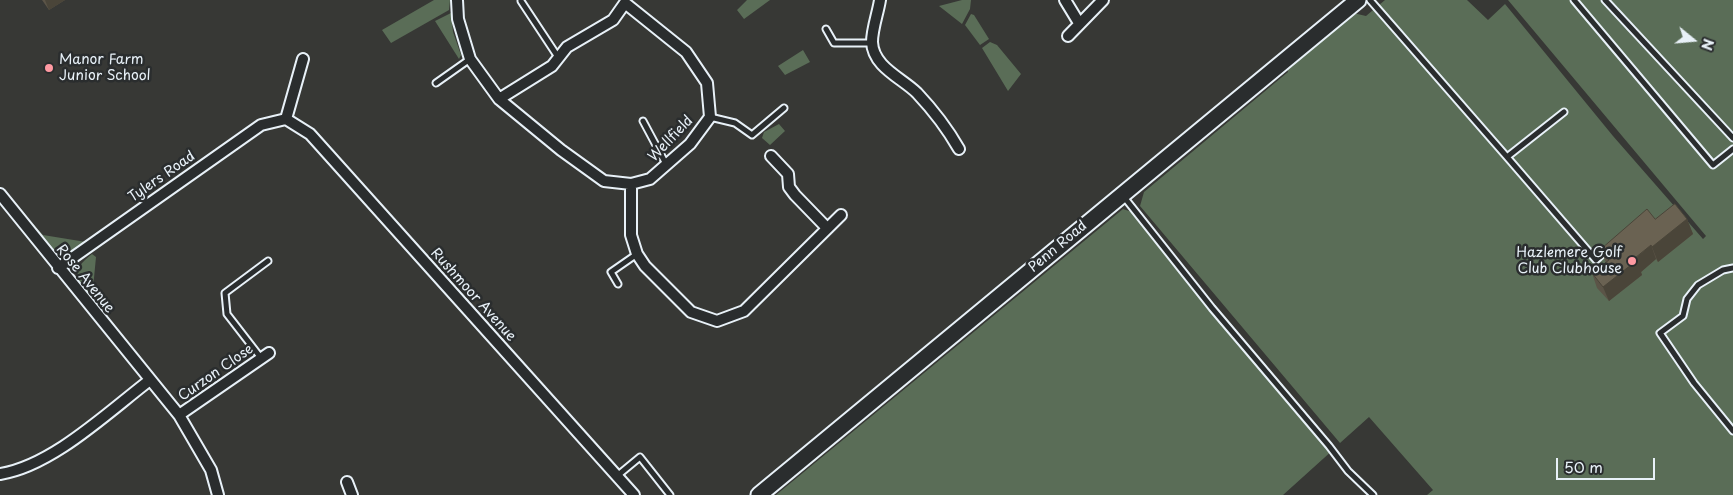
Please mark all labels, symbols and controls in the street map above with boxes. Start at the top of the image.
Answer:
north arrow [1668,15,1718,65]
text: N [1696,36,1719,53]
place label: Manor Farm Junior School [59,52,151,84]
marker: Manor Farm Junior School [43,62,55,74]
street label: Wellfield [645,113,697,165]
street label: Tylers Road [126,148,198,206]
street label: Penn Road [1025,218,1091,276]
street label: Rose Avenue [52,241,118,317]
street label: Rushmoor Avenue [427,245,519,345]
place label: Hazlemere Golf Club Clubhouse [1516,245,1622,278]
marker: Hazlemere Golf Club Clubhouse [1626,255,1638,267]
street label: Curzon Close [175,341,257,405]
scale bar [1558,448,1657,480]
text: 50 m [1564,455,1603,478]

